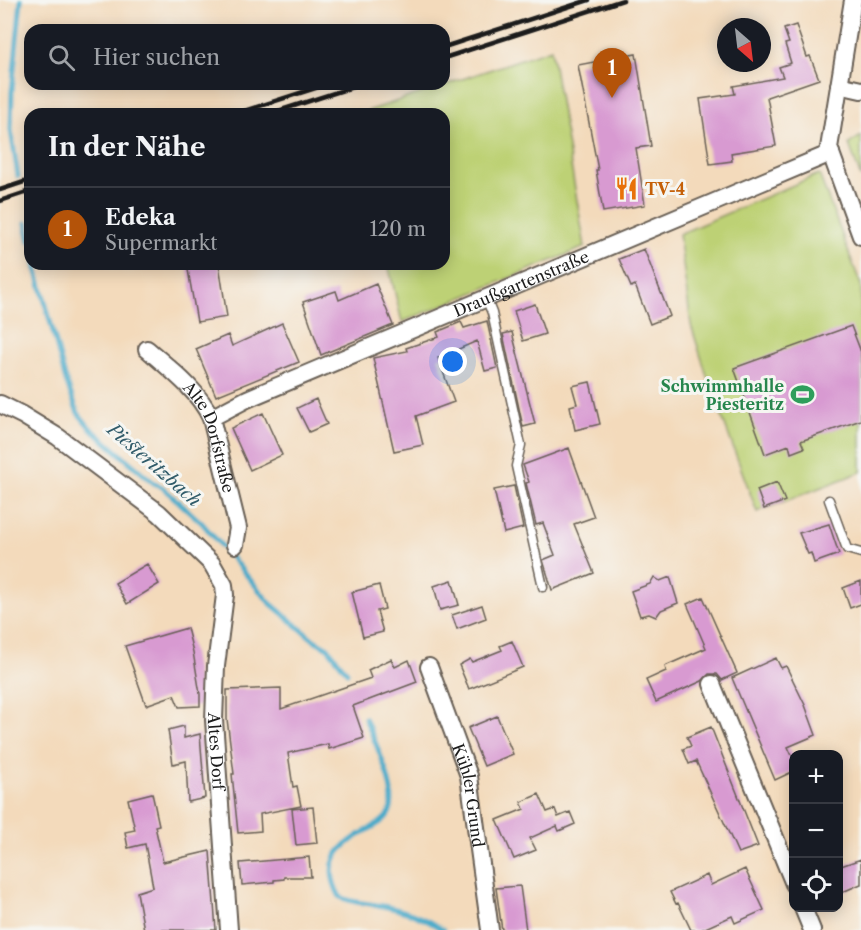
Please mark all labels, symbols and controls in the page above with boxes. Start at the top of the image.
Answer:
north arrow [717,18,771,72]
search box [24,24,450,90]
icon: search [45,41,78,74]
text: Hier suchen [93,44,220,71]
pin: 1 [592,48,632,98]
text: In der Nähe [48,131,205,163]
restaurant icon: TV-4 [614,176,640,202]
place label: TV-4 [645,179,685,199]
text: Edeka [105,204,176,231]
text: 1 [63,217,72,241]
text: 120 m [369,217,426,241]
text: Supermarkt [105,231,217,255]
street label: Draußgartenstraße [450,246,592,321]
your location [438,347,467,376]
place label: Schwimmhalle Piesteritz [661,376,784,414]
street label: Alte Dorfstraße [178,377,239,495]
sports icon: Schwimmhalle Piesteritz [789,382,815,408]
water label: Piesteritzbach [101,417,205,511]
street label: Altes Dorf [204,711,229,793]
street label: Kühler Grund [448,741,489,849]
map controls [789,750,843,912]
button: + [789,750,843,804]
button: − [789,804,843,858]
button: locate [789,858,843,912]

